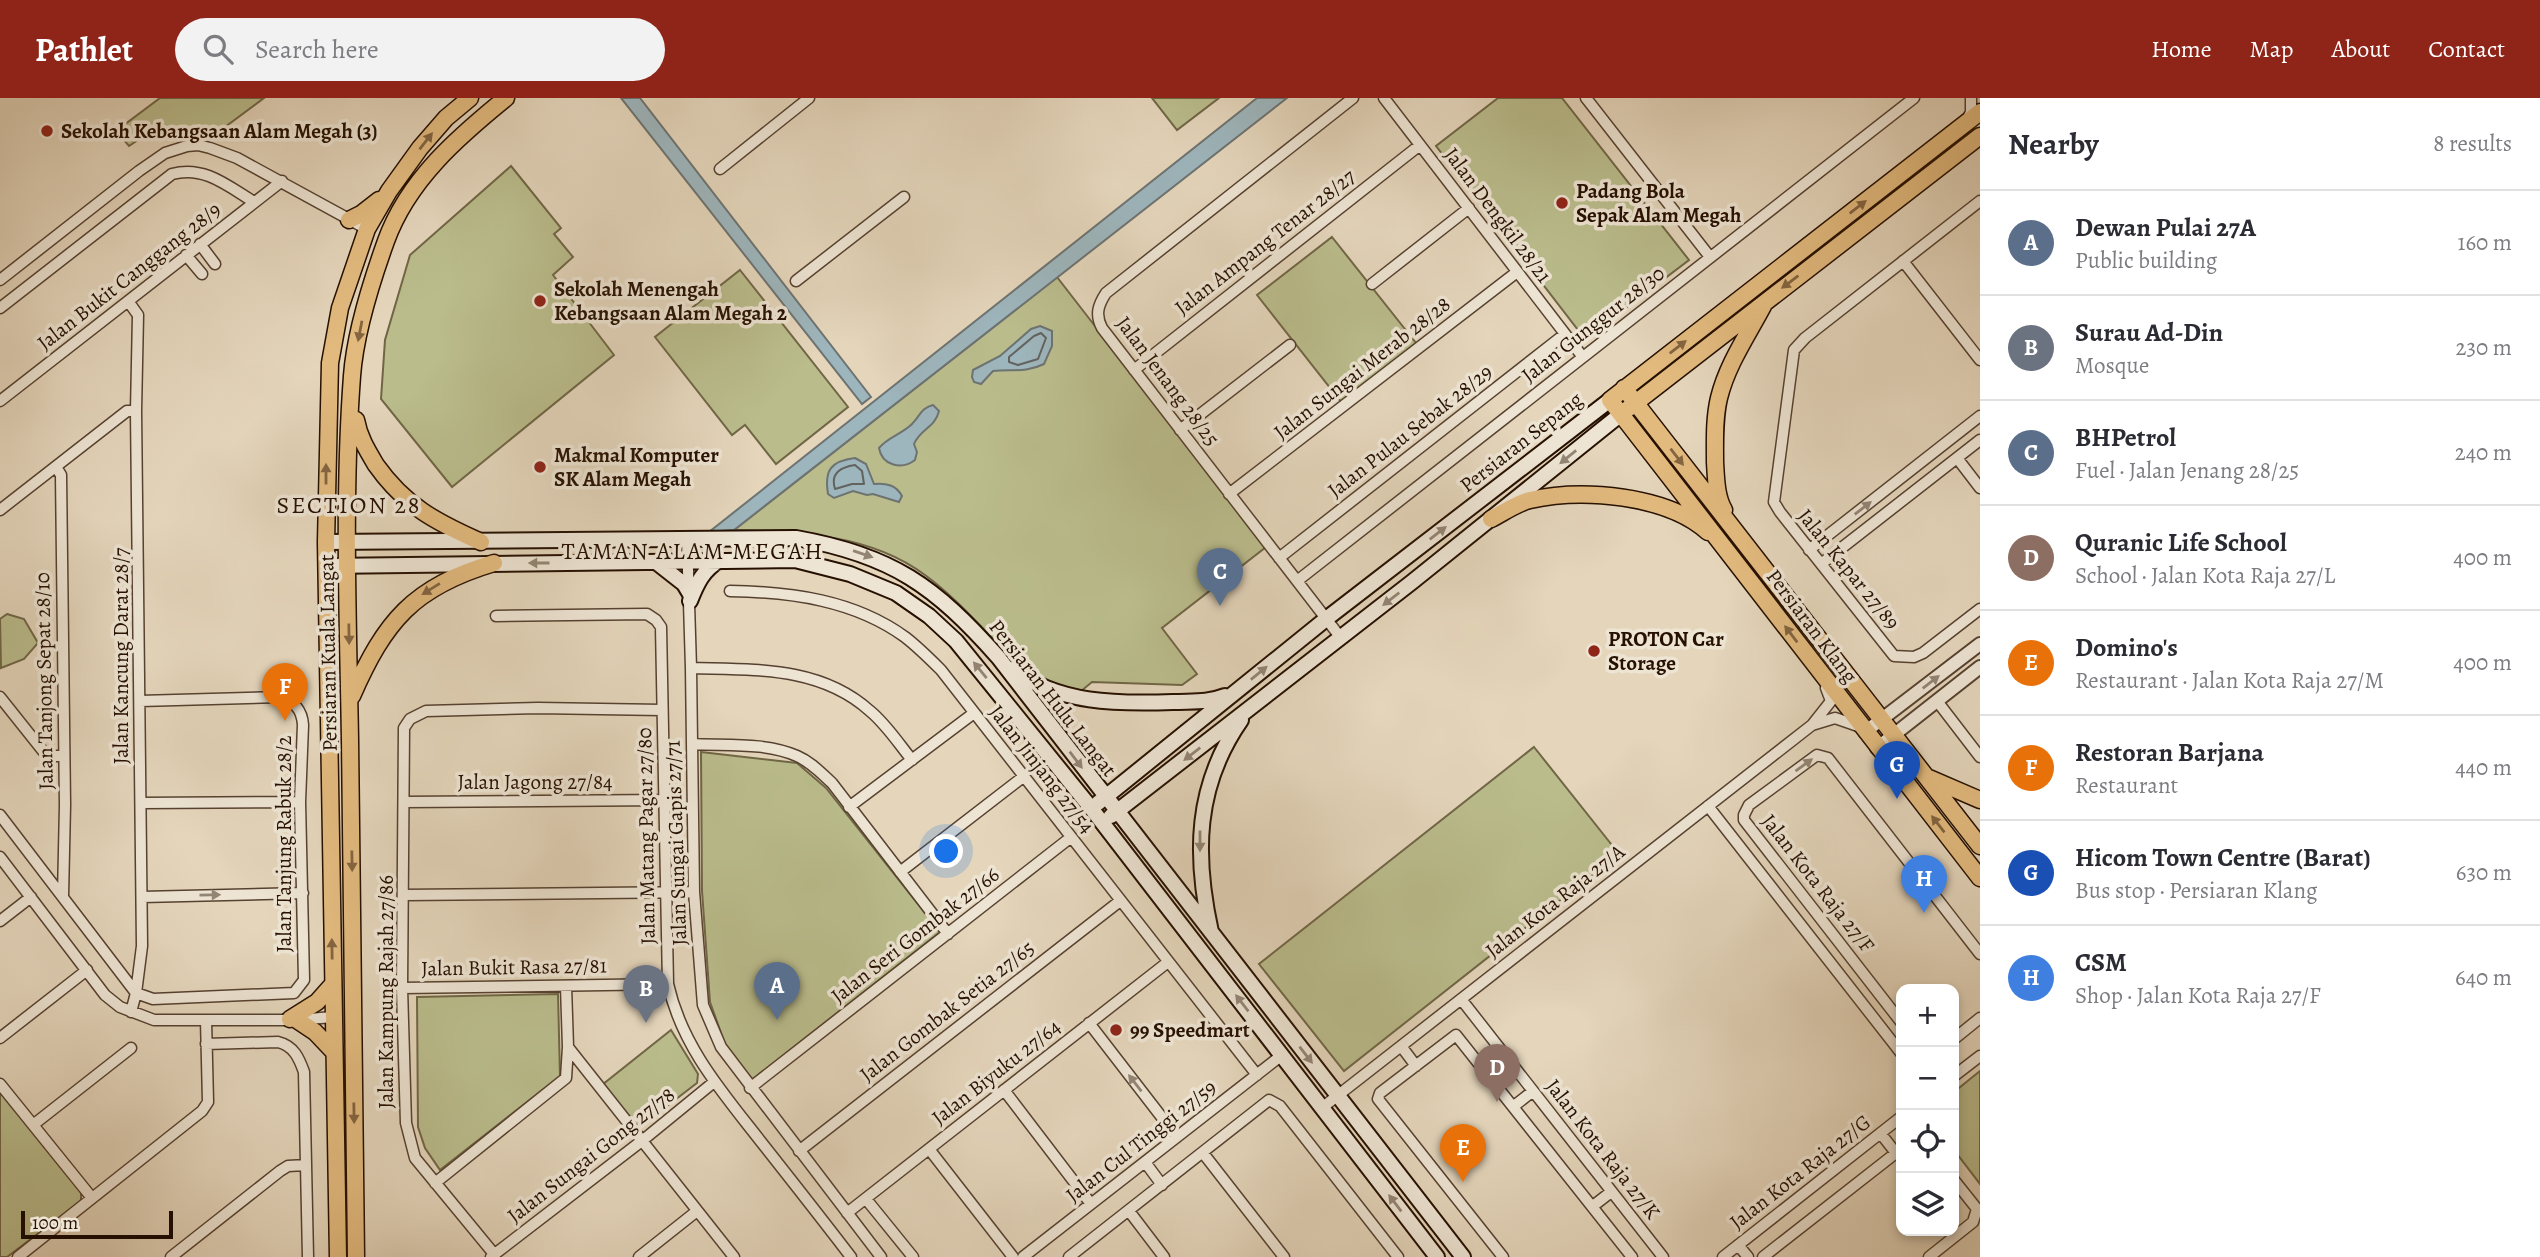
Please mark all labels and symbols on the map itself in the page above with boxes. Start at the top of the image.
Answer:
place label: Sekolah Kebangsaan Alam Megah (3) [61,117,378,145]
marker: Sekolah Kebangsaan Alam Megah (3) [39,123,55,139]
one-way arrow [418,132,433,150]
street label: Jalan Dengkil 28/21 [1438,142,1558,288]
street label: Jalan Ampang Tenar 28/27 [1169,163,1361,321]
place label: Padang Bola Sepak Alam Megah [1576,177,1741,229]
street label: Jalan Bukit Canggang 28/9 [31,195,227,357]
marker: Padang Bola Sepak Alam Megah [1554,195,1570,211]
one-way arrow [1848,200,1866,215]
street label: Jalan Gunggur 28/30 [1516,259,1670,389]
one-way arrow [1781,274,1799,289]
place label: Sekolah Menengah Kebangsaan Alam Megah 2 [554,275,787,327]
street label: Jalan Sungai Merab 28/28 [1268,290,1456,446]
marker: Sekolah Menengah Kebangsaan Alam Megah 2 [532,293,548,309]
street label: Jalan Jenang 28/25 [1110,310,1226,452]
one-way arrow [355,320,366,342]
one-way arrow [1669,340,1687,354]
street label: Jalan Pulau Sebak 28/29 [1322,358,1498,504]
street label: Persiaran Sepang [1454,385,1589,499]
place label: Makmal Komputer SK Alam Megah [554,441,719,493]
one-way arrow [1670,448,1684,466]
one-way arrow [1560,449,1577,464]
marker: Makmal Komputer SK Alam Megah [532,459,548,475]
one-way arrow [320,463,332,485]
district label: SECTION 28 [277,489,421,521]
one-way arrow [1854,501,1872,515]
street label: Jalan Kapar 27/89 [1792,503,1906,635]
one-way arrow [1428,525,1446,540]
district label: TAMAN ALAM MEGAH [562,535,824,567]
street label: Jalan Kancung Darat 28/7 [107,548,135,764]
pin: C [1197,548,1243,606]
one-way arrow [852,549,873,560]
street label: Persiaran Kuala Langat [312,554,344,752]
one-way arrow [528,557,550,568]
street label: Persiaran Klang [1760,563,1864,689]
street label: Jalan Tanjong Sepat 28/10 [28,572,60,790]
one-way arrow [421,583,441,596]
one-way arrow [1382,592,1400,607]
street label: Persiaran Hulu Langat [983,614,1123,782]
one-way arrow [343,623,354,645]
place label: PROTON Car Storage [1608,625,1724,677]
one-way arrow [1784,625,1798,643]
marker: PROTON Car Storage [1586,643,1602,659]
one-way arrow [973,661,988,678]
pin: F [262,663,308,721]
one-way arrow [1250,666,1267,681]
one-way arrow [1922,675,1940,689]
street label: Jalan Jinjang 27/54 [983,699,1101,839]
street label: Jalan Matang Pagar 27/80 [630,727,662,945]
street label: Jalan Tanjung Rabuk 28/2 [270,735,298,952]
street label: Jalan Sungai Gapis 27/71 [658,740,694,946]
pin: G [1874,741,1920,799]
one-way arrow [1183,746,1201,761]
one-way arrow [1068,750,1083,768]
one-way arrow [1795,758,1813,772]
street label: Jalan Jagong 27/84 [457,768,613,796]
street label: Jalan Kota Raja 27/F [1755,808,1881,958]
one-way arrow [1930,816,1945,834]
one-way arrow [1194,830,1206,852]
your location [929,834,963,868]
street label: Jalan Kota Raja 27/A [1479,837,1631,964]
one-way arrow [346,851,358,873]
pin: H [1901,855,1947,913]
street label: Jalan Seri Gombak 27/66 [825,860,1005,1010]
street label: Jalan Kampung Rajah 27/86 [372,875,400,1109]
one-way arrow [199,889,221,901]
street label: Jalan Gombak Setia 27/65 [854,934,1040,1088]
one-way arrow [326,937,338,959]
street label: Jalan Bukit Rasa 27/81 [421,951,607,983]
pin: A [754,962,800,1020]
pin: B [623,965,669,1023]
one-way arrow [1235,994,1249,1012]
street label: Jalan Biyuku 27/64 [926,1013,1066,1131]
place label: 99 Speedmart [1130,1016,1250,1044]
marker: 99 Speedmart [1108,1022,1124,1038]
pin: D [1474,1044,1520,1102]
one-way arrow [1298,1046,1313,1064]
street label: Jalan Cul Tinggi 27/59 [1060,1073,1222,1209]
street label: Jalan Kota Raja 27/K [1539,1073,1667,1225]
one-way arrow [1129,1074,1143,1092]
street label: Jalan Sungai Gong 27/78 [501,1081,681,1229]
one-way arrow [348,1103,360,1125]
street label: Jalan Kota Raja 27/G [1724,1108,1876,1236]
pin: E [1440,1124,1486,1182]
one-way arrow [1388,1194,1403,1212]
scale bar [21,1208,173,1240]

